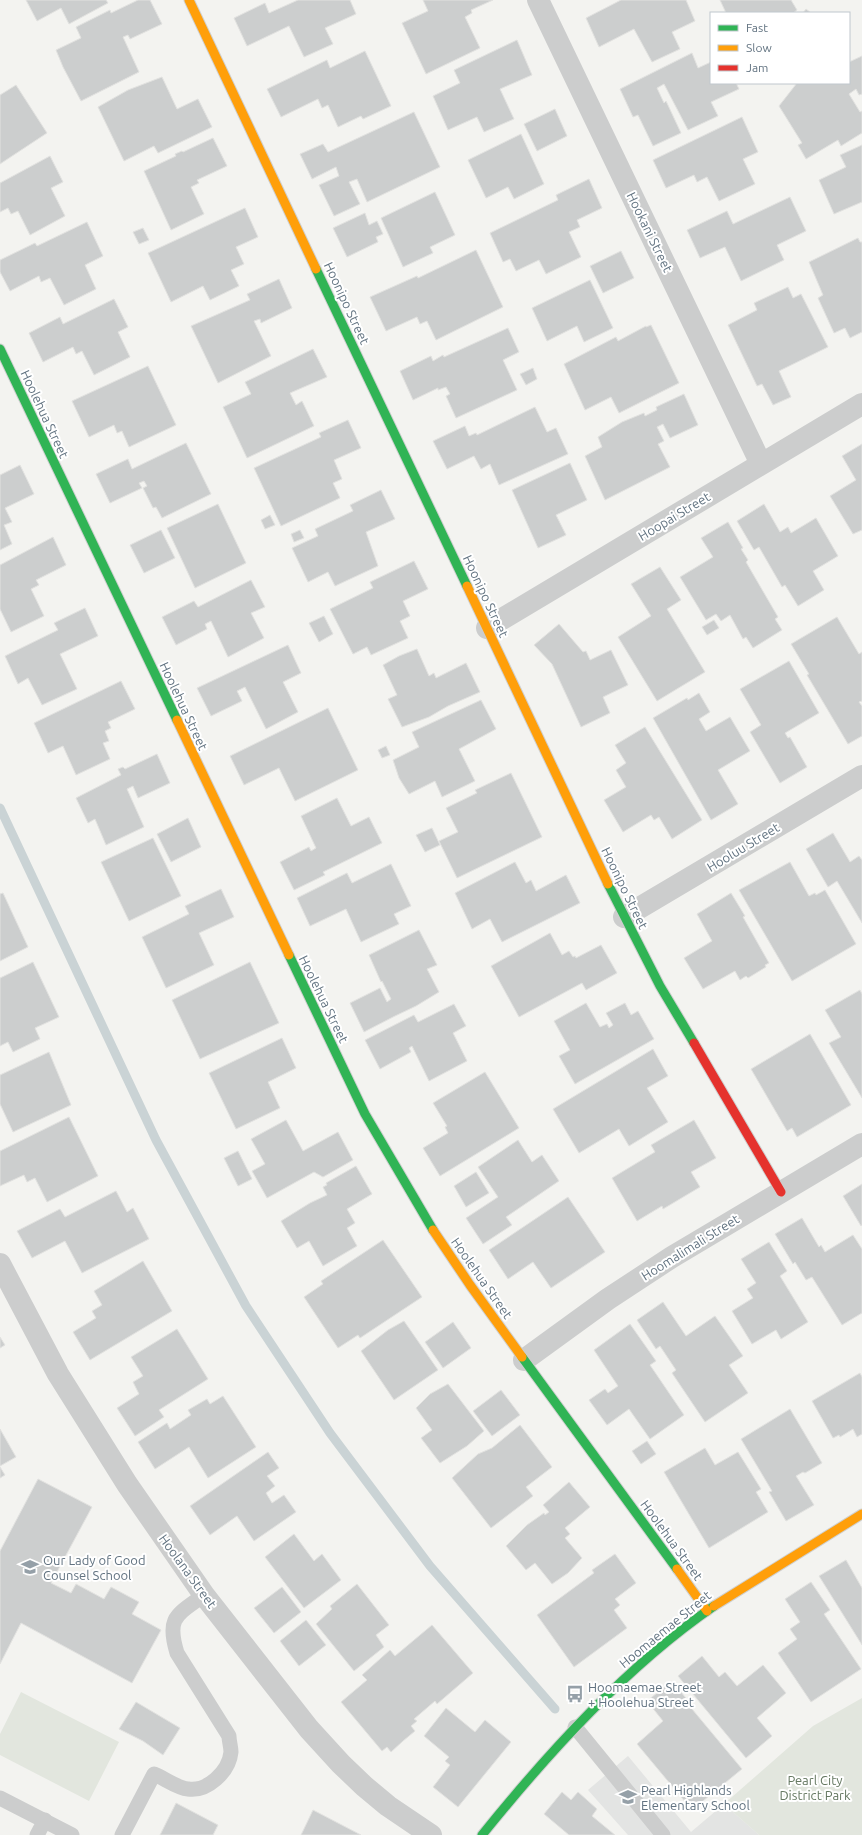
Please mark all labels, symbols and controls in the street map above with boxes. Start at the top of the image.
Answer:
legend [710,12,850,84]
text: Fast [746,21,768,34]
text: Slow [746,41,772,54]
text: Jam [746,61,768,74]
street label: Hookani Street [625,190,675,274]
street label: Hoonipo Street [322,260,372,346]
street label: Hoolehua Street [18,368,72,460]
street label: Hoopai Street [636,489,712,543]
street label: Hoonipo Street [461,553,511,639]
street label: Hoolehua Street [157,660,211,752]
street label: Hooluu Street [704,820,782,874]
street label: Hoonipo Street [599,845,651,931]
street label: Hoolehua Street [297,953,351,1045]
street label: Hoomalimali Street [639,1211,741,1283]
street label: Hoolehua Street [449,1235,515,1321]
street label: Hoolehua Street [638,1497,706,1583]
street label: Hoolana Street [157,1531,219,1611]
place label: Our Lady of Good Counsel School [43,1553,146,1582]
school or university icon: Our Lady of Good Counsel School [20,1557,40,1577]
street label: Hoomaemae Street [616,1588,714,1670]
place label: Hoomaemae Street + Hoolehua Street [588,1680,702,1709]
bus stop icon: Hoomaemae Street + Hoolehua Street [565,1684,585,1704]
park label: Pearl City District Park [779,1773,851,1802]
place label: Pearl Highlands Elementary School [641,1783,750,1812]
school or university icon: Pearl Highlands Elementary School [618,1787,638,1807]

